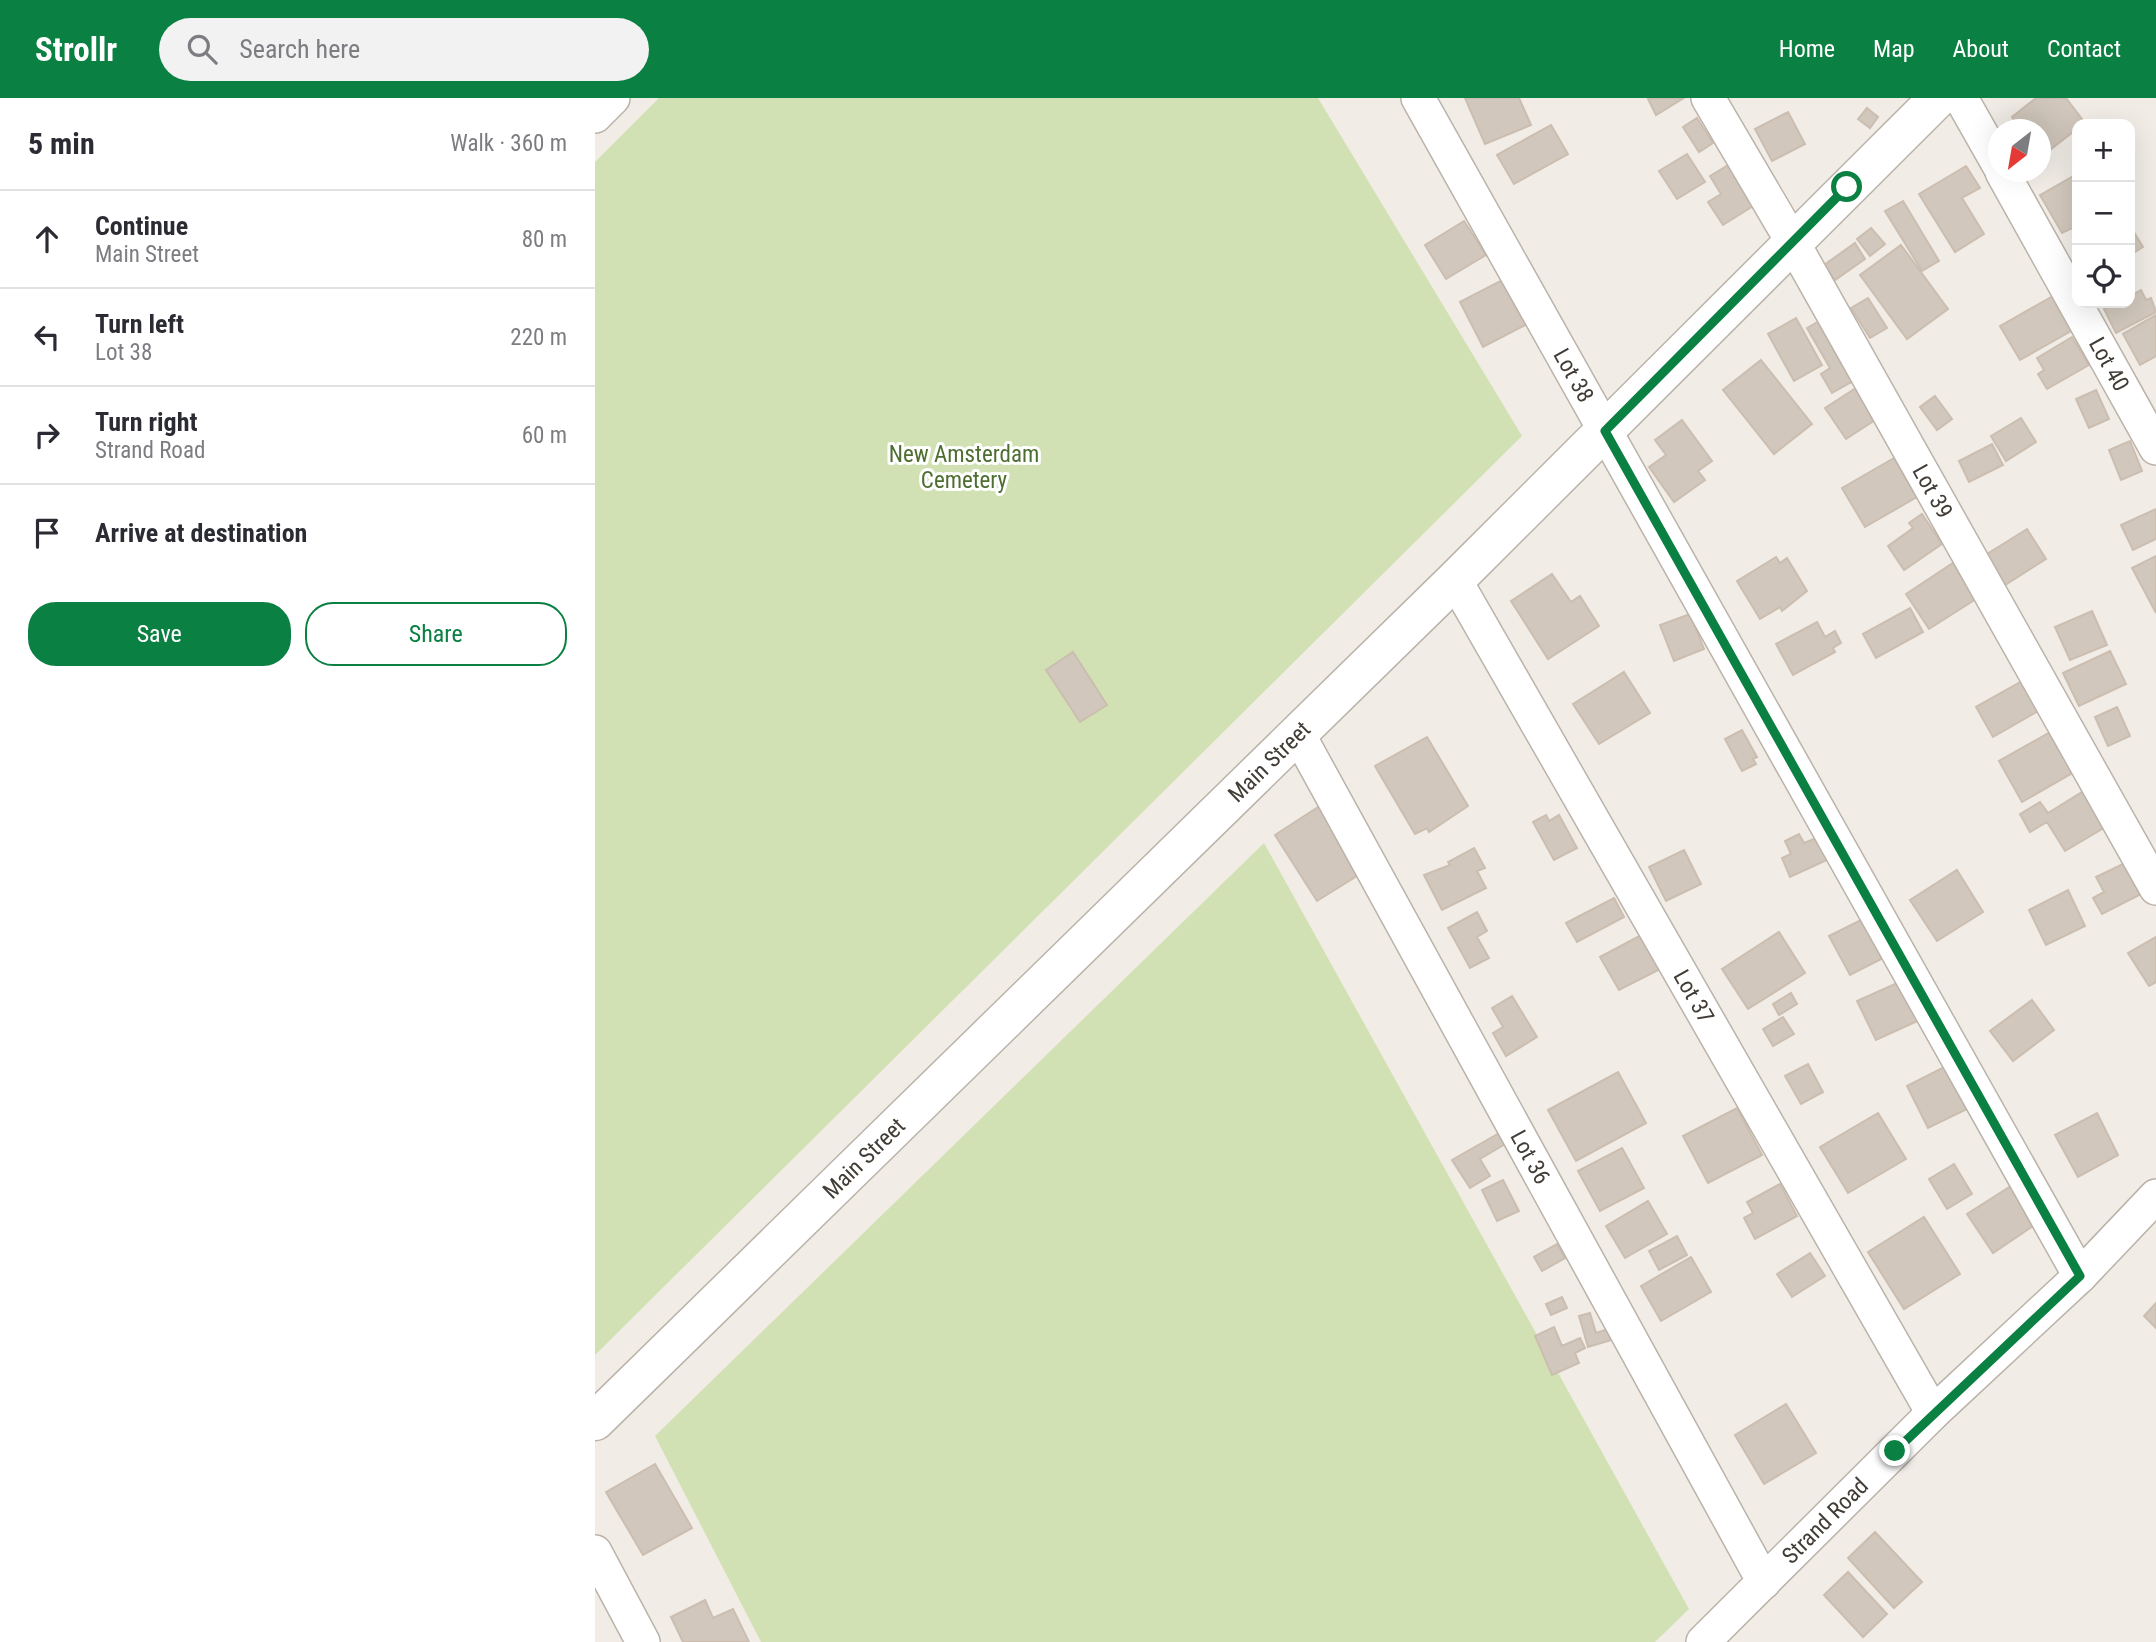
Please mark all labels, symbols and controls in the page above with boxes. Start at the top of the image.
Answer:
search box [159,18,649,81]
text: Strollr [35,30,117,69]
icon: search [183,30,221,68]
text: Search here [239,34,360,64]
text: Home [1779,35,1835,63]
text: Map [1873,35,1915,63]
text: About [1953,35,2009,63]
text: Contact [2047,35,2121,63]
north arrow [1988,119,2051,182]
map controls [2072,119,2135,308]
button: + [2072,119,2135,182]
text: 5 min [28,126,95,161]
text: Walk · 360 m [450,130,567,157]
route start [1831,171,1862,202]
button: − [2072,182,2135,245]
text: Continue [95,211,188,241]
icon: ahead [28,220,66,258]
text: 80 m [522,226,567,253]
text: Main Street [95,241,199,268]
button: locate [2072,245,2135,308]
text: Turn left [95,309,184,339]
icon: left [28,318,66,356]
text: 220 m [510,324,567,351]
street label: Lot 40 [2083,333,2135,396]
text: Lot 38 [95,339,152,366]
street label: Lot 38 [1548,344,1600,407]
text: Turn right [95,407,197,437]
icon: right [28,416,66,454]
text: 60 m [522,422,567,449]
text: Strand Road [95,437,205,464]
park label: New Amsterdam Cemetery [889,441,1039,494]
street label: Lot 39 [1907,460,1959,523]
icon: arrive [28,514,66,552]
text: Arrive at destination [95,518,307,548]
button: Save [28,602,291,666]
button: Share [305,602,567,666]
street label: Main Street [1223,716,1316,808]
street label: Lot 37 [1668,965,1720,1028]
street label: Main Street [817,1112,910,1204]
street label: Lot 36 [1505,1125,1556,1189]
route end [1879,1435,1910,1466]
street label: Strand Road [1776,1472,1874,1569]

